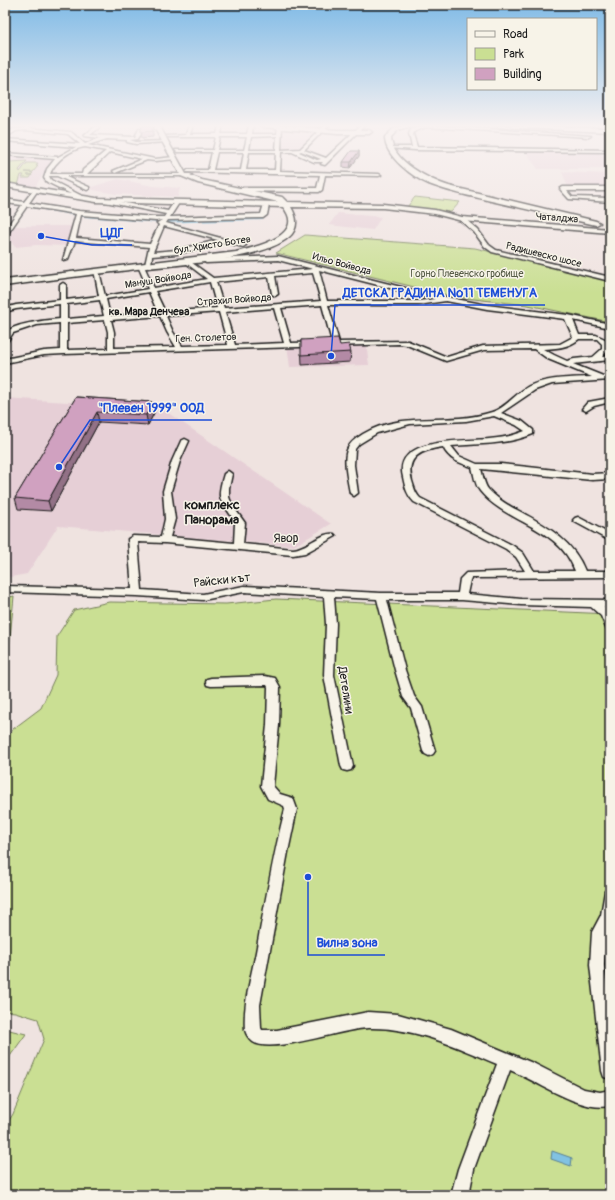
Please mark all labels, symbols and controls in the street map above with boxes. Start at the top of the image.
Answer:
legend [467,18,597,90]
text: Road [503,27,528,42]
text: Park [503,47,524,62]
text: Building [503,67,542,82]
street label: Чаталджа [535,211,579,225]
callout: ЦДГ [92,220,132,245]
text: ЦДГ [100,225,124,241]
street label: бул. Христо Ботев [173,233,252,257]
street label: Радишевско шосе [505,240,583,270]
street label: Ильо Войвода [311,250,373,278]
park label: Горно Плевенско гробище [411,268,524,280]
street label: Мануш Войвода [124,269,193,291]
callout: ДЕТСКА ГРАДИНА №11 ТЕМЕНУГА [335,280,545,305]
text: ДЕТСКА ГРАДИНА №11 ТЕМЕНУГА [342,285,538,301]
street label: Страхил Войвода [197,291,272,309]
district label: кв. Мара Денчева [109,305,189,318]
street label: Ген. Столетов [175,331,237,345]
callout: "Плевен 1999" ООД [90,395,212,420]
text: "Плевен 1999" ООД [98,400,205,416]
district label: комплекс Панорама [184,497,240,528]
street label: Явор [274,531,299,546]
street label: Райски кът [193,570,251,591]
street label: Детелини [334,664,357,716]
callout: Вилна зона [308,930,385,955]
text: Вилна зона [316,935,378,951]

